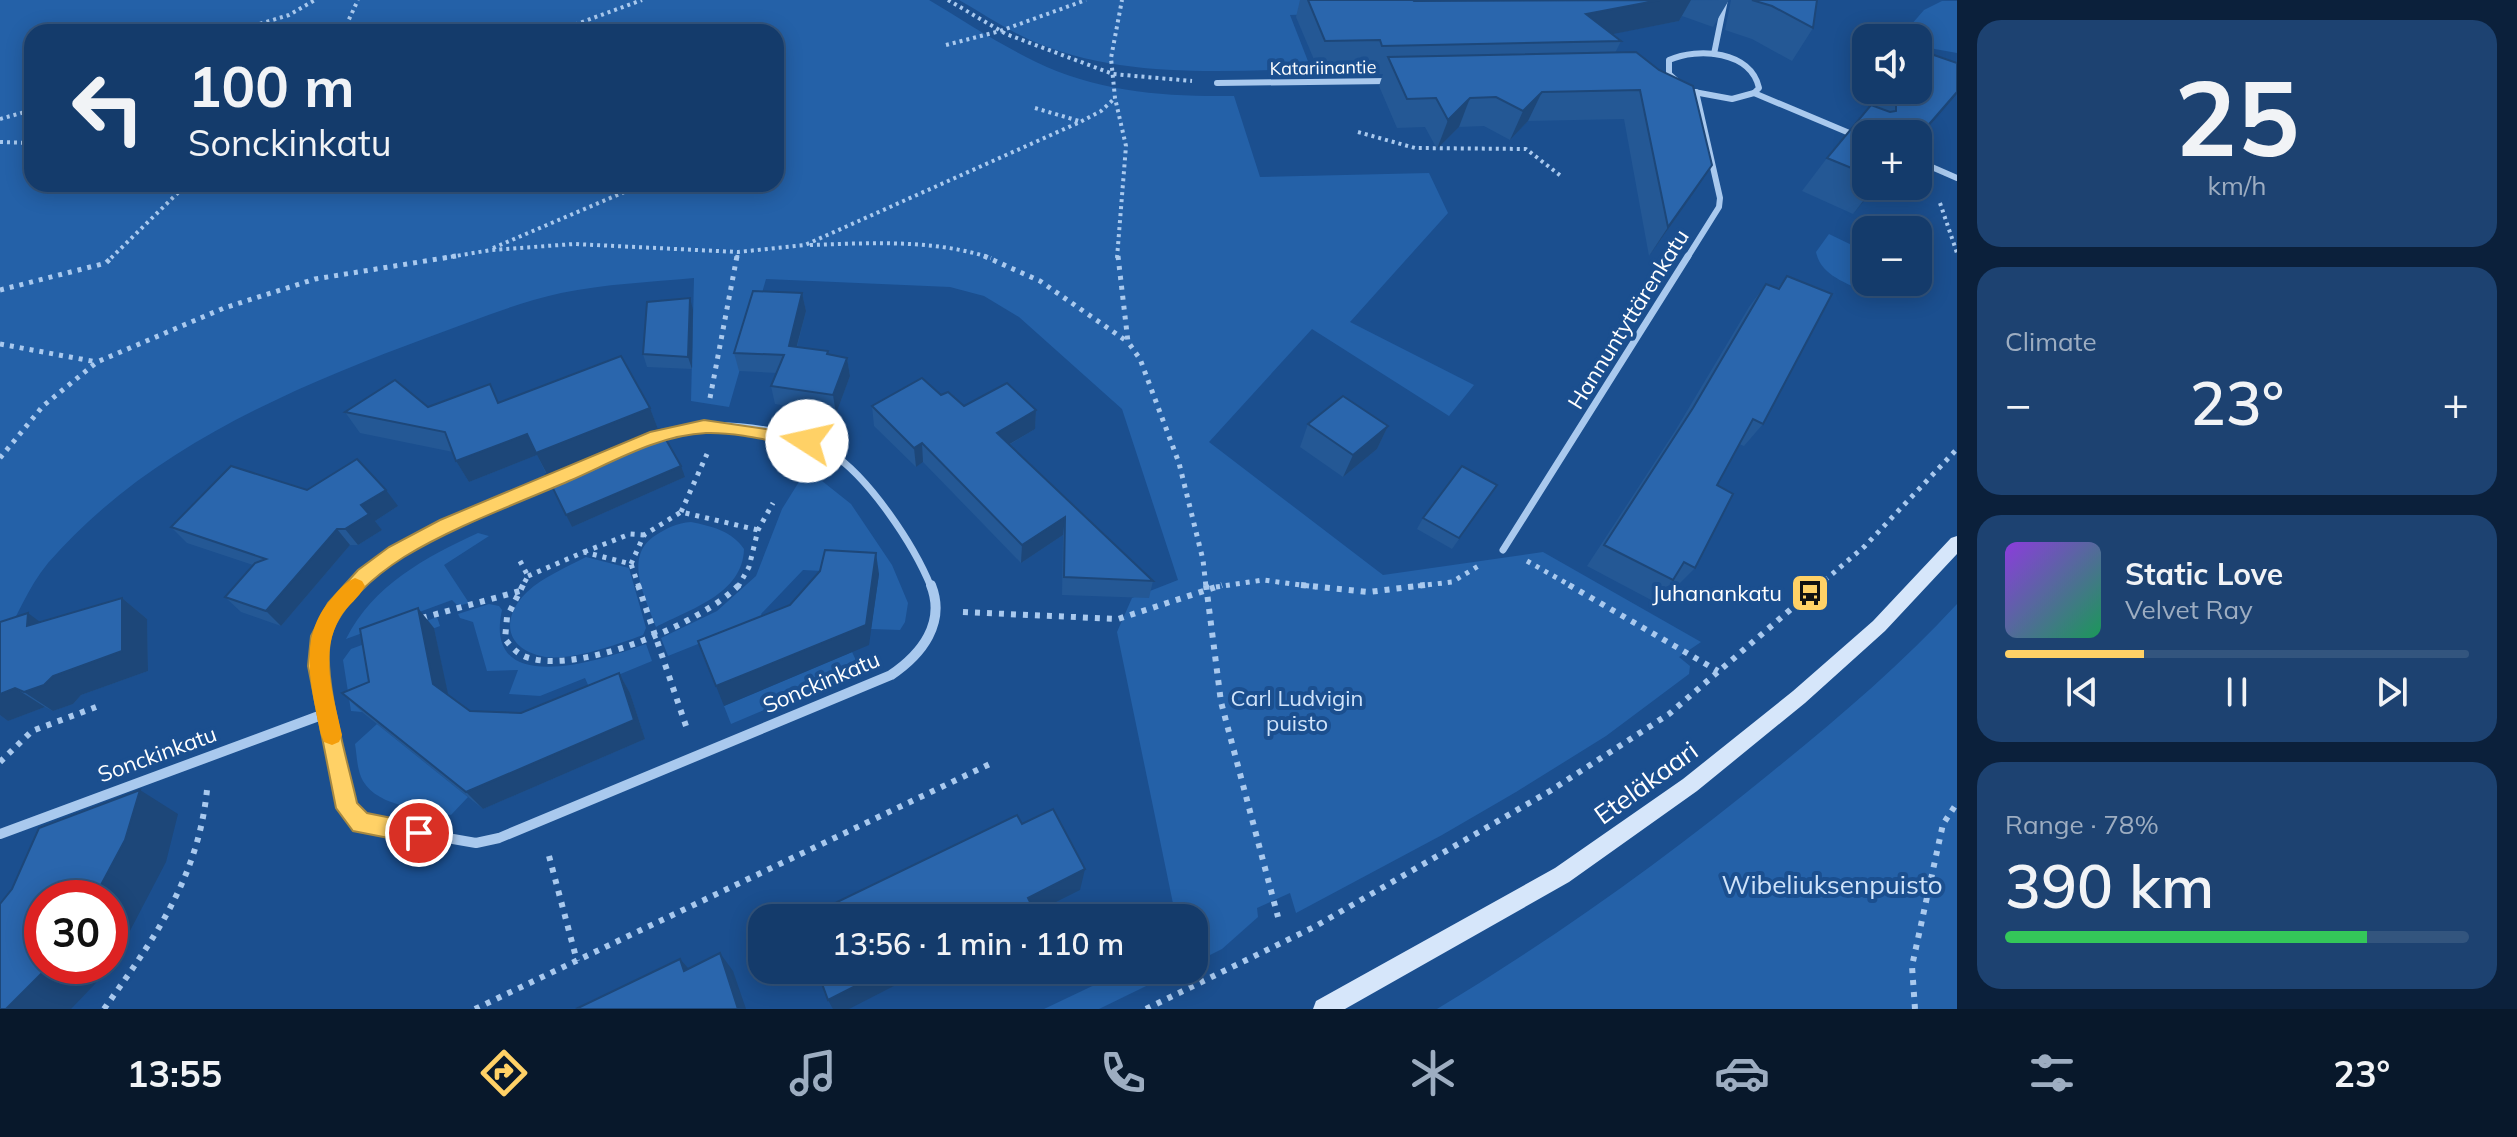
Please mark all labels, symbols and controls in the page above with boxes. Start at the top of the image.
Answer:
map controls [1852,24,1932,296]
button: sound [1852,24,1932,104]
text: 100 m [188,51,355,121]
text: 25 [2175,51,2299,182]
street label: Katariinantie [1269,55,1377,80]
icon: left [56,56,160,160]
text: Sonckinkatu [188,120,391,165]
button: + [1852,120,1932,200]
text: km/h [2208,169,2266,202]
button: − [1852,216,1932,296]
street label: Hannuntyttärenkatu [1561,224,1695,414]
text: Climate [2005,325,2097,358]
text: 23° [2190,365,2284,440]
text: − [2005,376,2031,431]
text: + [2443,376,2469,431]
position arrow [765,399,849,483]
text: Static Love [2125,555,2283,593]
bus stop icon: Juhanankatu [1789,572,1831,614]
place label: Juhanankatu [1652,579,1782,607]
text: Velvet Ray [2125,593,2253,626]
street label: Sonckinkatu [758,645,884,719]
icon: previous [2060,670,2104,714]
icon: pause [2215,670,2259,714]
icon: next [2370,670,2414,714]
park label: Carl Ludvigin puisto [1231,684,1363,737]
street label: Sonckinkatu [94,720,220,788]
street label: Eteläkaari [1587,734,1704,831]
pin [385,799,453,867]
text: Range · 78% [2005,808,2159,841]
icon: arrive [397,811,441,855]
text: 390 km [2005,848,2214,923]
park label: Wibeliuksenpuisto [1721,868,1943,901]
speed limit sign: 30 [24,880,128,984]
text: 13:56 · 1 min · 110 m [832,925,1124,963]
icon: directions [476,1045,532,1101]
icon: music [785,1045,841,1101]
icon: phone [1095,1045,1151,1101]
icon: climate [1405,1045,1461,1101]
icon: car [1714,1045,1770,1101]
icon: filters [2024,1045,2080,1101]
text: 13:55 [127,1051,222,1096]
text: 23° [2333,1051,2390,1096]

